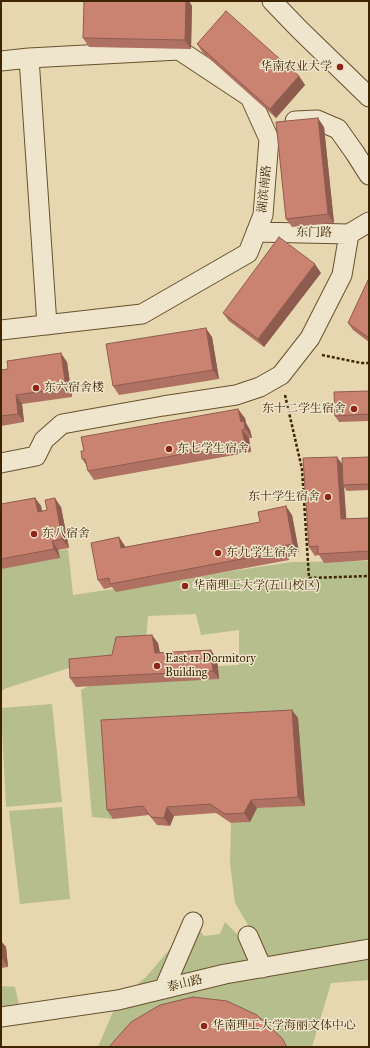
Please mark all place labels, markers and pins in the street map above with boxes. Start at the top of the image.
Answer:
place label: 华南农业大学 [260,60,332,74]
marker: 华南农业大学 [335,62,345,72]
place label: 东六宿舍楼 [44,381,104,395]
marker: 东六宿舍楼 [31,383,41,393]
place label: 东十二学生宿舍 [262,402,346,416]
marker: 东十二学生宿舍 [349,404,359,414]
place label: 东七学生宿舍 [177,442,249,456]
marker: 东七学生宿舍 [164,444,174,454]
place label: 东十学生宿舍 [248,490,320,504]
marker: 东十学生宿舍 [323,492,333,502]
place label: 东八宿舍 [42,527,90,541]
marker: 东八宿舍 [29,529,39,539]
place label: 东九学生宿舍 [226,546,298,560]
marker: 东九学生宿舍 [213,548,223,558]
place label: 华南理工大学(五山校区) [193,579,320,593]
marker: 华南理工大学(五山校区) [180,581,190,591]
place label: East 11 Dormitory Building [165,652,256,680]
marker: East 11 Dormitory Building [152,661,162,671]
place label: 华南理工大学海丽文体中心 [212,1019,356,1033]
marker: 华南理工大学海丽文体中心 [199,1021,209,1031]

